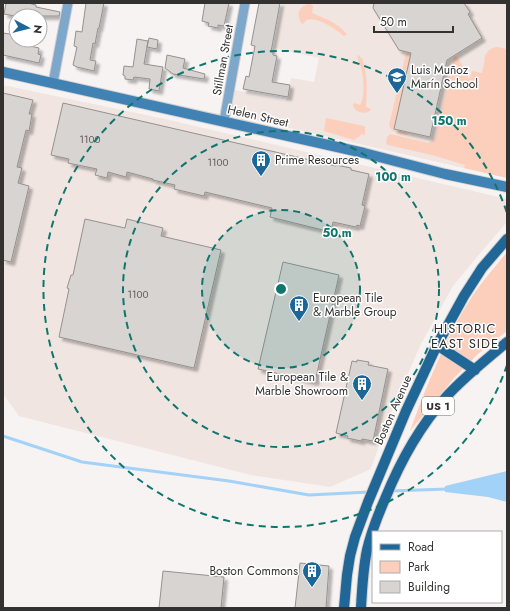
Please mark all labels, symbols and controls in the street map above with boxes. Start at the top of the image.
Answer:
north arrow [8,8,48,48]
scale bar [374,8,453,34]
text: 50 m [380,13,407,31]
street label: Stillman Street [208,23,238,97]
text: N [29,24,46,35]
place label: Luis Muñoz Marín School [411,61,478,93]
school or university icon: Luis Muñoz Marín School [386,66,408,94]
street label: Helen Street [226,100,290,132]
text: 150 m [431,112,467,130]
house number: 1100 [80,132,101,147]
building icon: Prime Resources [250,149,272,177]
place label: Prime Resources [275,151,359,169]
house number: 1100 [208,155,229,170]
text: 100 m [375,168,411,186]
text: 50 m [322,224,352,242]
centre of rings [274,282,288,296]
house number: 1100 [128,287,149,302]
place label: European Tile & Marble Group [313,289,397,321]
building icon: European Tile & Marble Group [288,294,310,322]
district label: HISTORIC EAST SIDE [431,319,499,353]
place label: European Tile & Marble Showroom [255,368,348,400]
street label: Boston Avenue [370,372,416,448]
building icon: European Tile & Marble Showroom [351,373,373,401]
road number: US 1 [422,397,454,415]
legend [372,531,502,603]
text: Road [408,538,434,556]
text: Park [408,558,430,576]
building icon: Boston Commons [301,560,323,588]
place label: Boston Commons [209,562,298,580]
text: Building [408,578,450,596]

